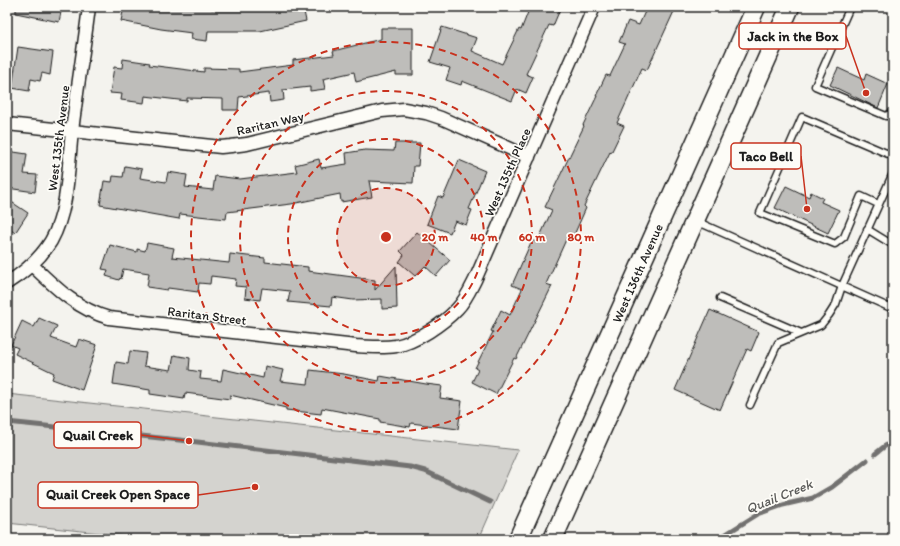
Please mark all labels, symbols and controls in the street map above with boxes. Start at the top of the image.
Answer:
callout: Jack in the Box [739,23,846,49]
text: Jack in the Box [747,28,839,45]
street label: West 135th Avenue [45,84,72,192]
street label: Raritan Way [235,108,305,138]
street label: West 135th Place [481,126,534,219]
callout: Taco Bell [731,143,801,169]
text: Taco Bell [738,148,794,165]
street label: West 136th Avenue [609,221,666,325]
centre of rings [379,230,393,244]
text: 20 m [422,230,449,244]
text: 40 m [470,230,499,244]
text: 60 m [519,230,546,244]
text: 80 m [568,230,595,244]
street label: Raritan Street [167,303,247,328]
callout: Quail Creek [54,422,141,448]
text: Quail Creek [63,427,134,444]
water label: Quail Creek [743,475,816,518]
callout: Quail Creek Open Space [38,482,198,508]
text: Quail Creek Open Space [46,486,190,503]

